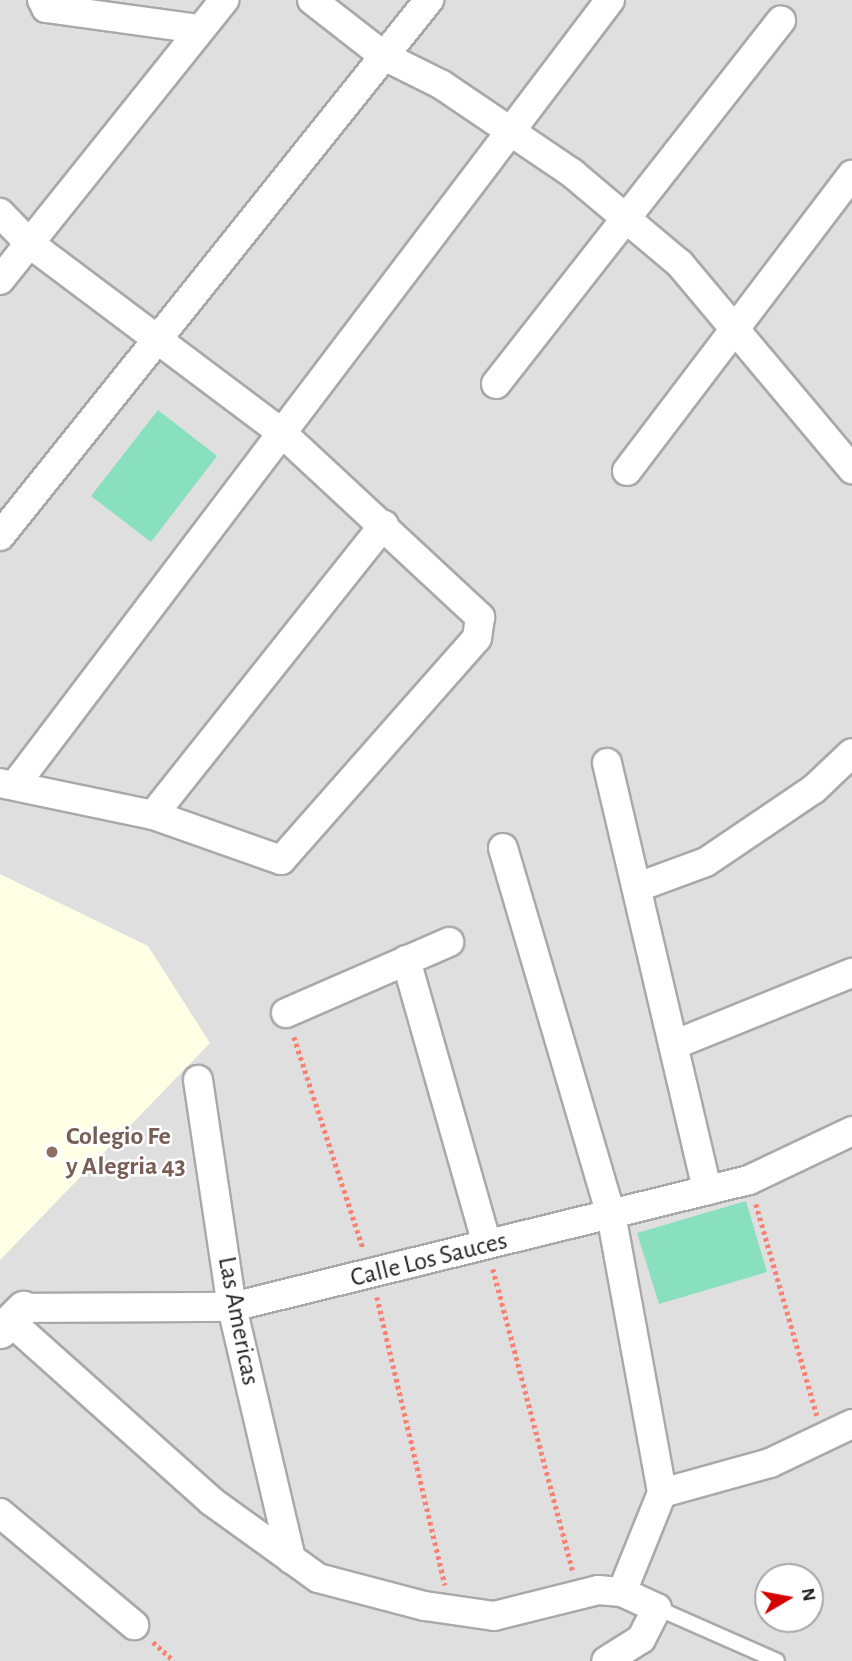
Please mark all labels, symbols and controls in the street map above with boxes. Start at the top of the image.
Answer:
place label: Colegio Fe y Alegria 43 [66,1121,186,1182]
marker: Colegio Fe y Alegria 43 [44,1144,60,1160]
street label: Calle Los Sauces [347,1225,511,1295]
street label: Las Americas [210,1254,266,1388]
north arrow [754,1563,824,1633]
text: N [798,1586,819,1603]

